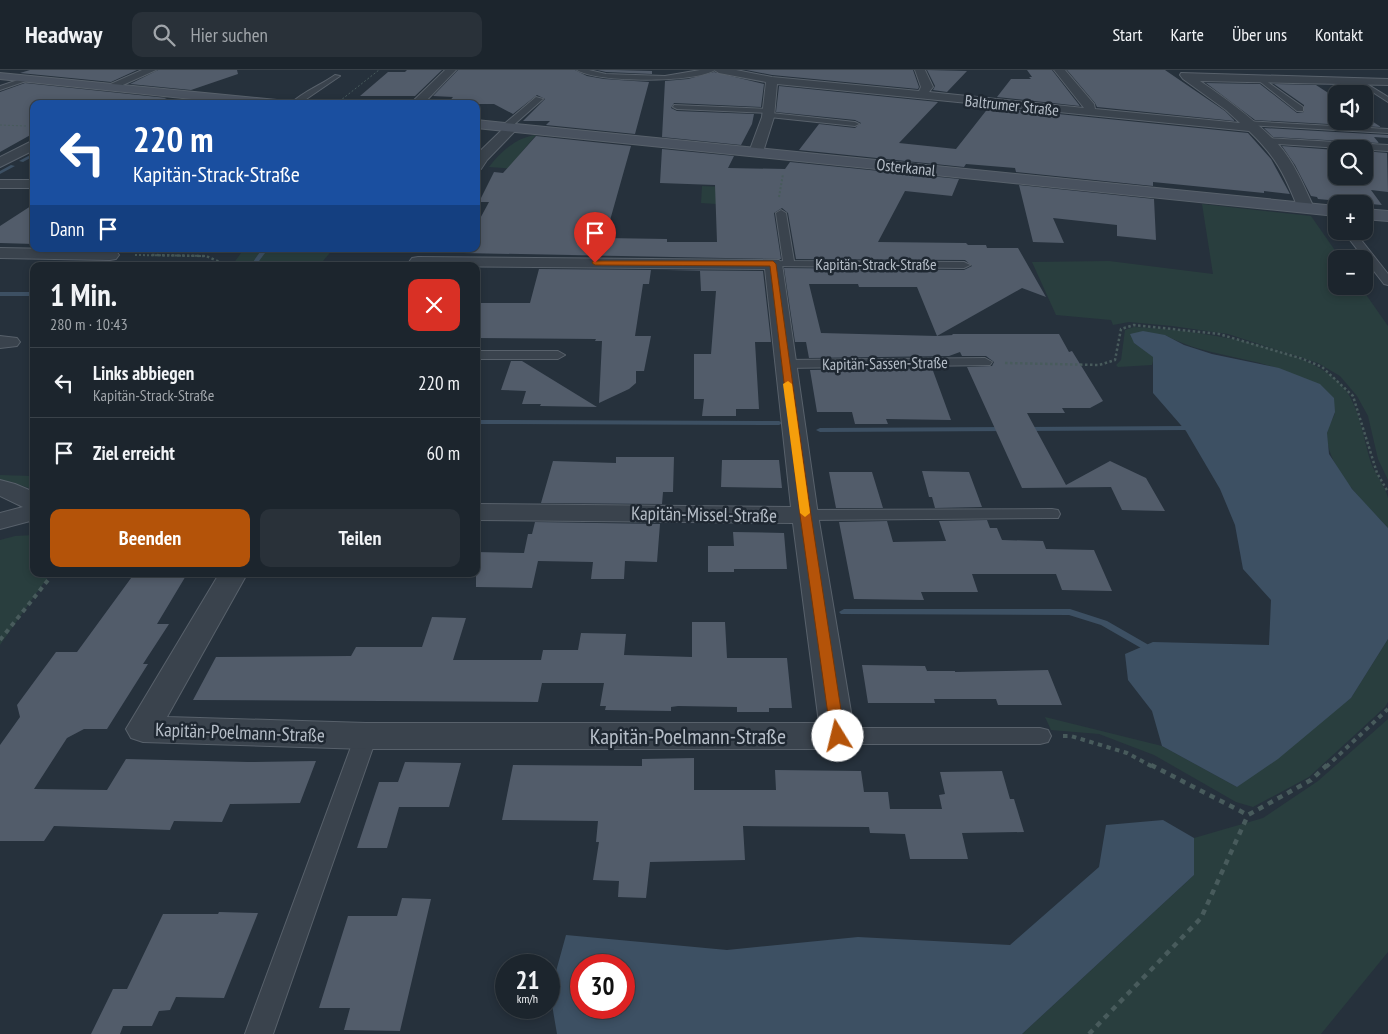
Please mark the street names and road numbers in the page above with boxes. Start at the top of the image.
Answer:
street label: Baltrumer Straße [964,90,1060,120]
street label: Osterkanal [876,154,937,180]
street label: Kapitän-Strack-Straße [815,254,937,274]
street label: Kapitän-Sassen-Straße [822,352,948,374]
street label: Kapitän-Missel-Straße [631,501,777,527]
street label: Kapitän-Poelmann-Straße [155,717,325,747]
street label: Kapitän-Poelmann-Straße [590,722,786,750]

